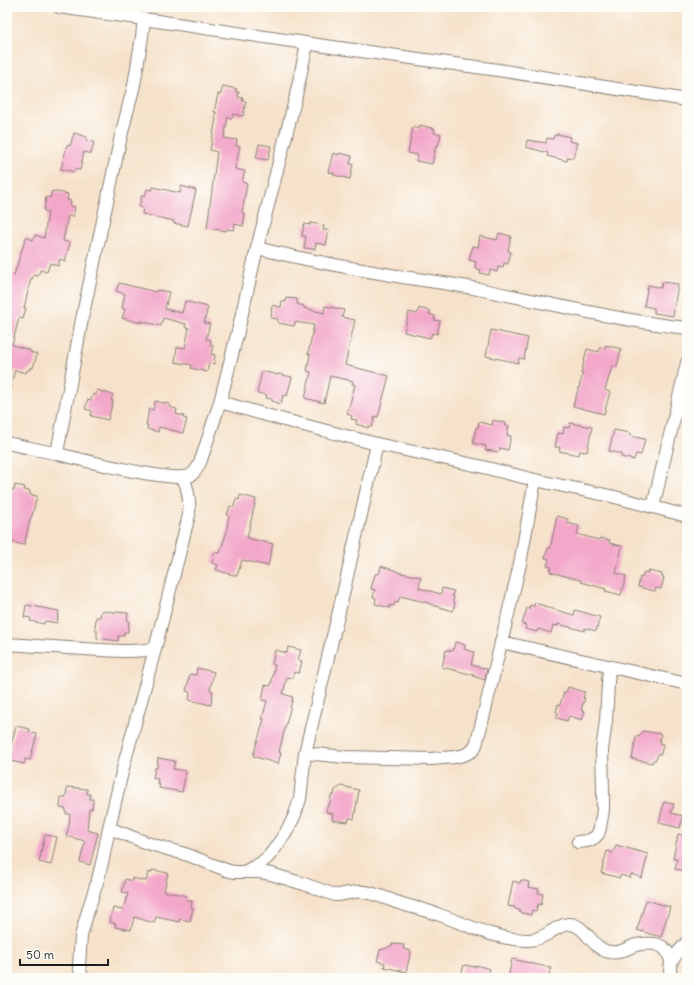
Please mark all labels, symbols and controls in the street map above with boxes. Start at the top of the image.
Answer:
scale bar [20,941,108,967]
text: 50 m [26,947,55,962]

